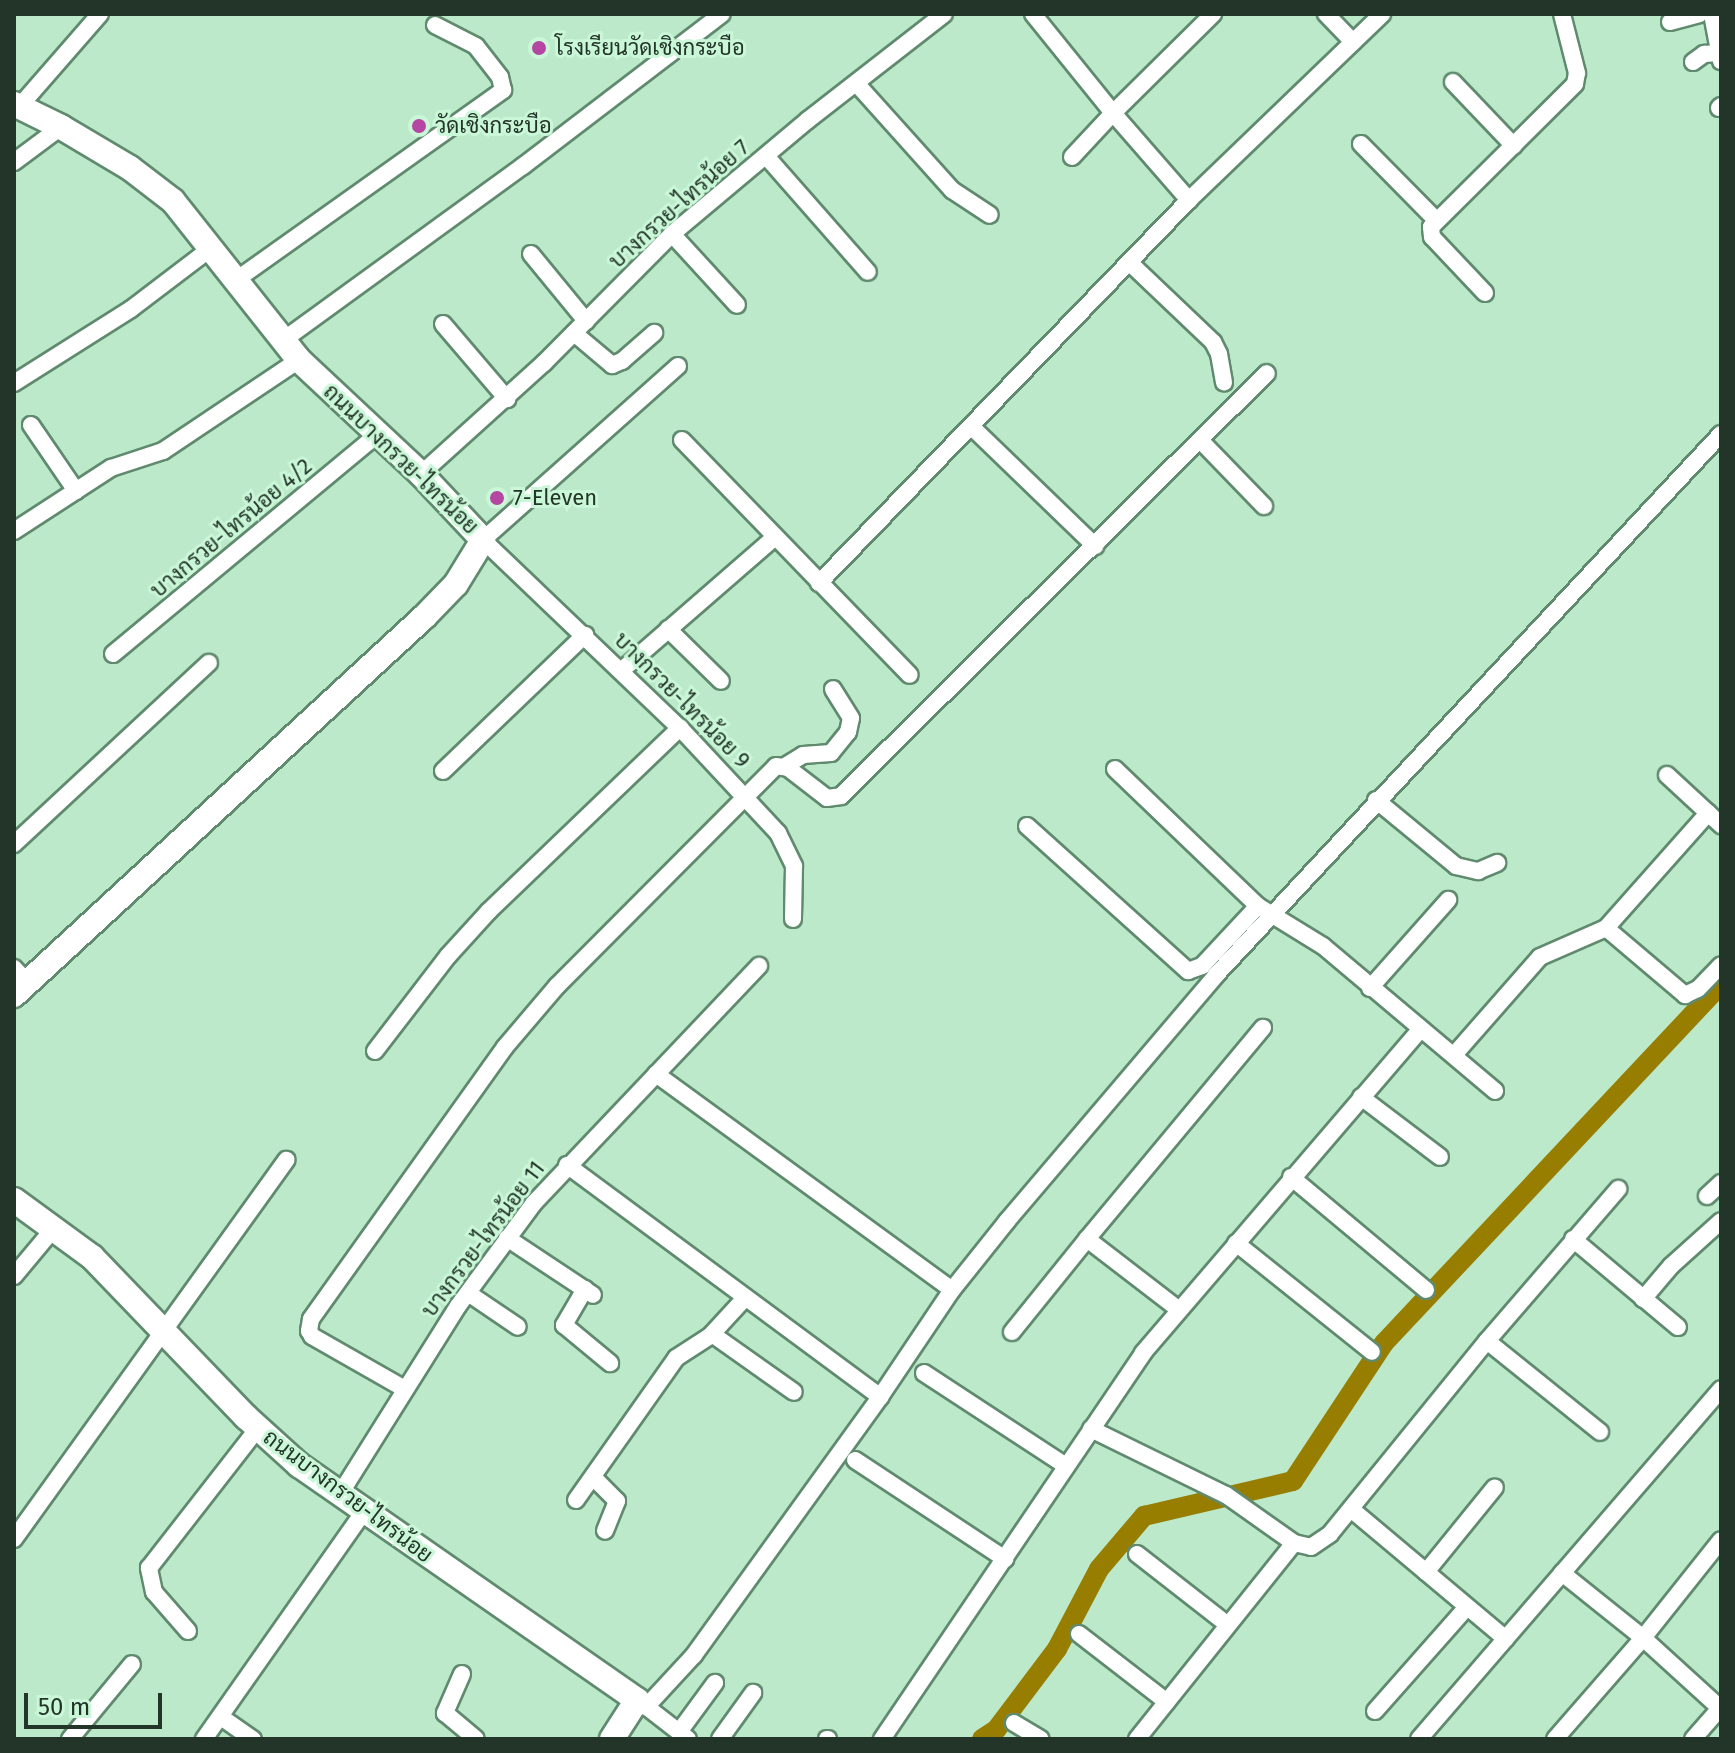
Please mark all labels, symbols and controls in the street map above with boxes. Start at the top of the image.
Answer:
place label: โรงเรียนวัดเชิงกระบือ [555,35,745,61]
marker: โรงเรียนวัดเชิงกระบือ [530,39,548,57]
place label: วัดเชิงกระบือ [435,113,552,139]
marker: วัดเชิงกระบือ [410,117,428,135]
street label: บางกรวย-ไทรน้อย 7 [603,134,755,274]
street label: ถนนบางกรวย-ไทรน้อย [318,378,484,540]
street label: บางกรวย-ไทรน้อย 4/2 [145,453,317,603]
place label: 7-Eleven [513,485,597,511]
marker: 7-Eleven [488,489,506,507]
street label: บางกรวย-ไทรน้อย 9 [609,627,755,773]
street label: บางกรวย-ไทรน้อย 11 [416,1156,550,1322]
street label: ถนนบางกรวย-ไทรน้อย [258,1424,438,1568]
scale bar [28,1677,166,1727]
text: 50 m [38,1693,90,1721]

